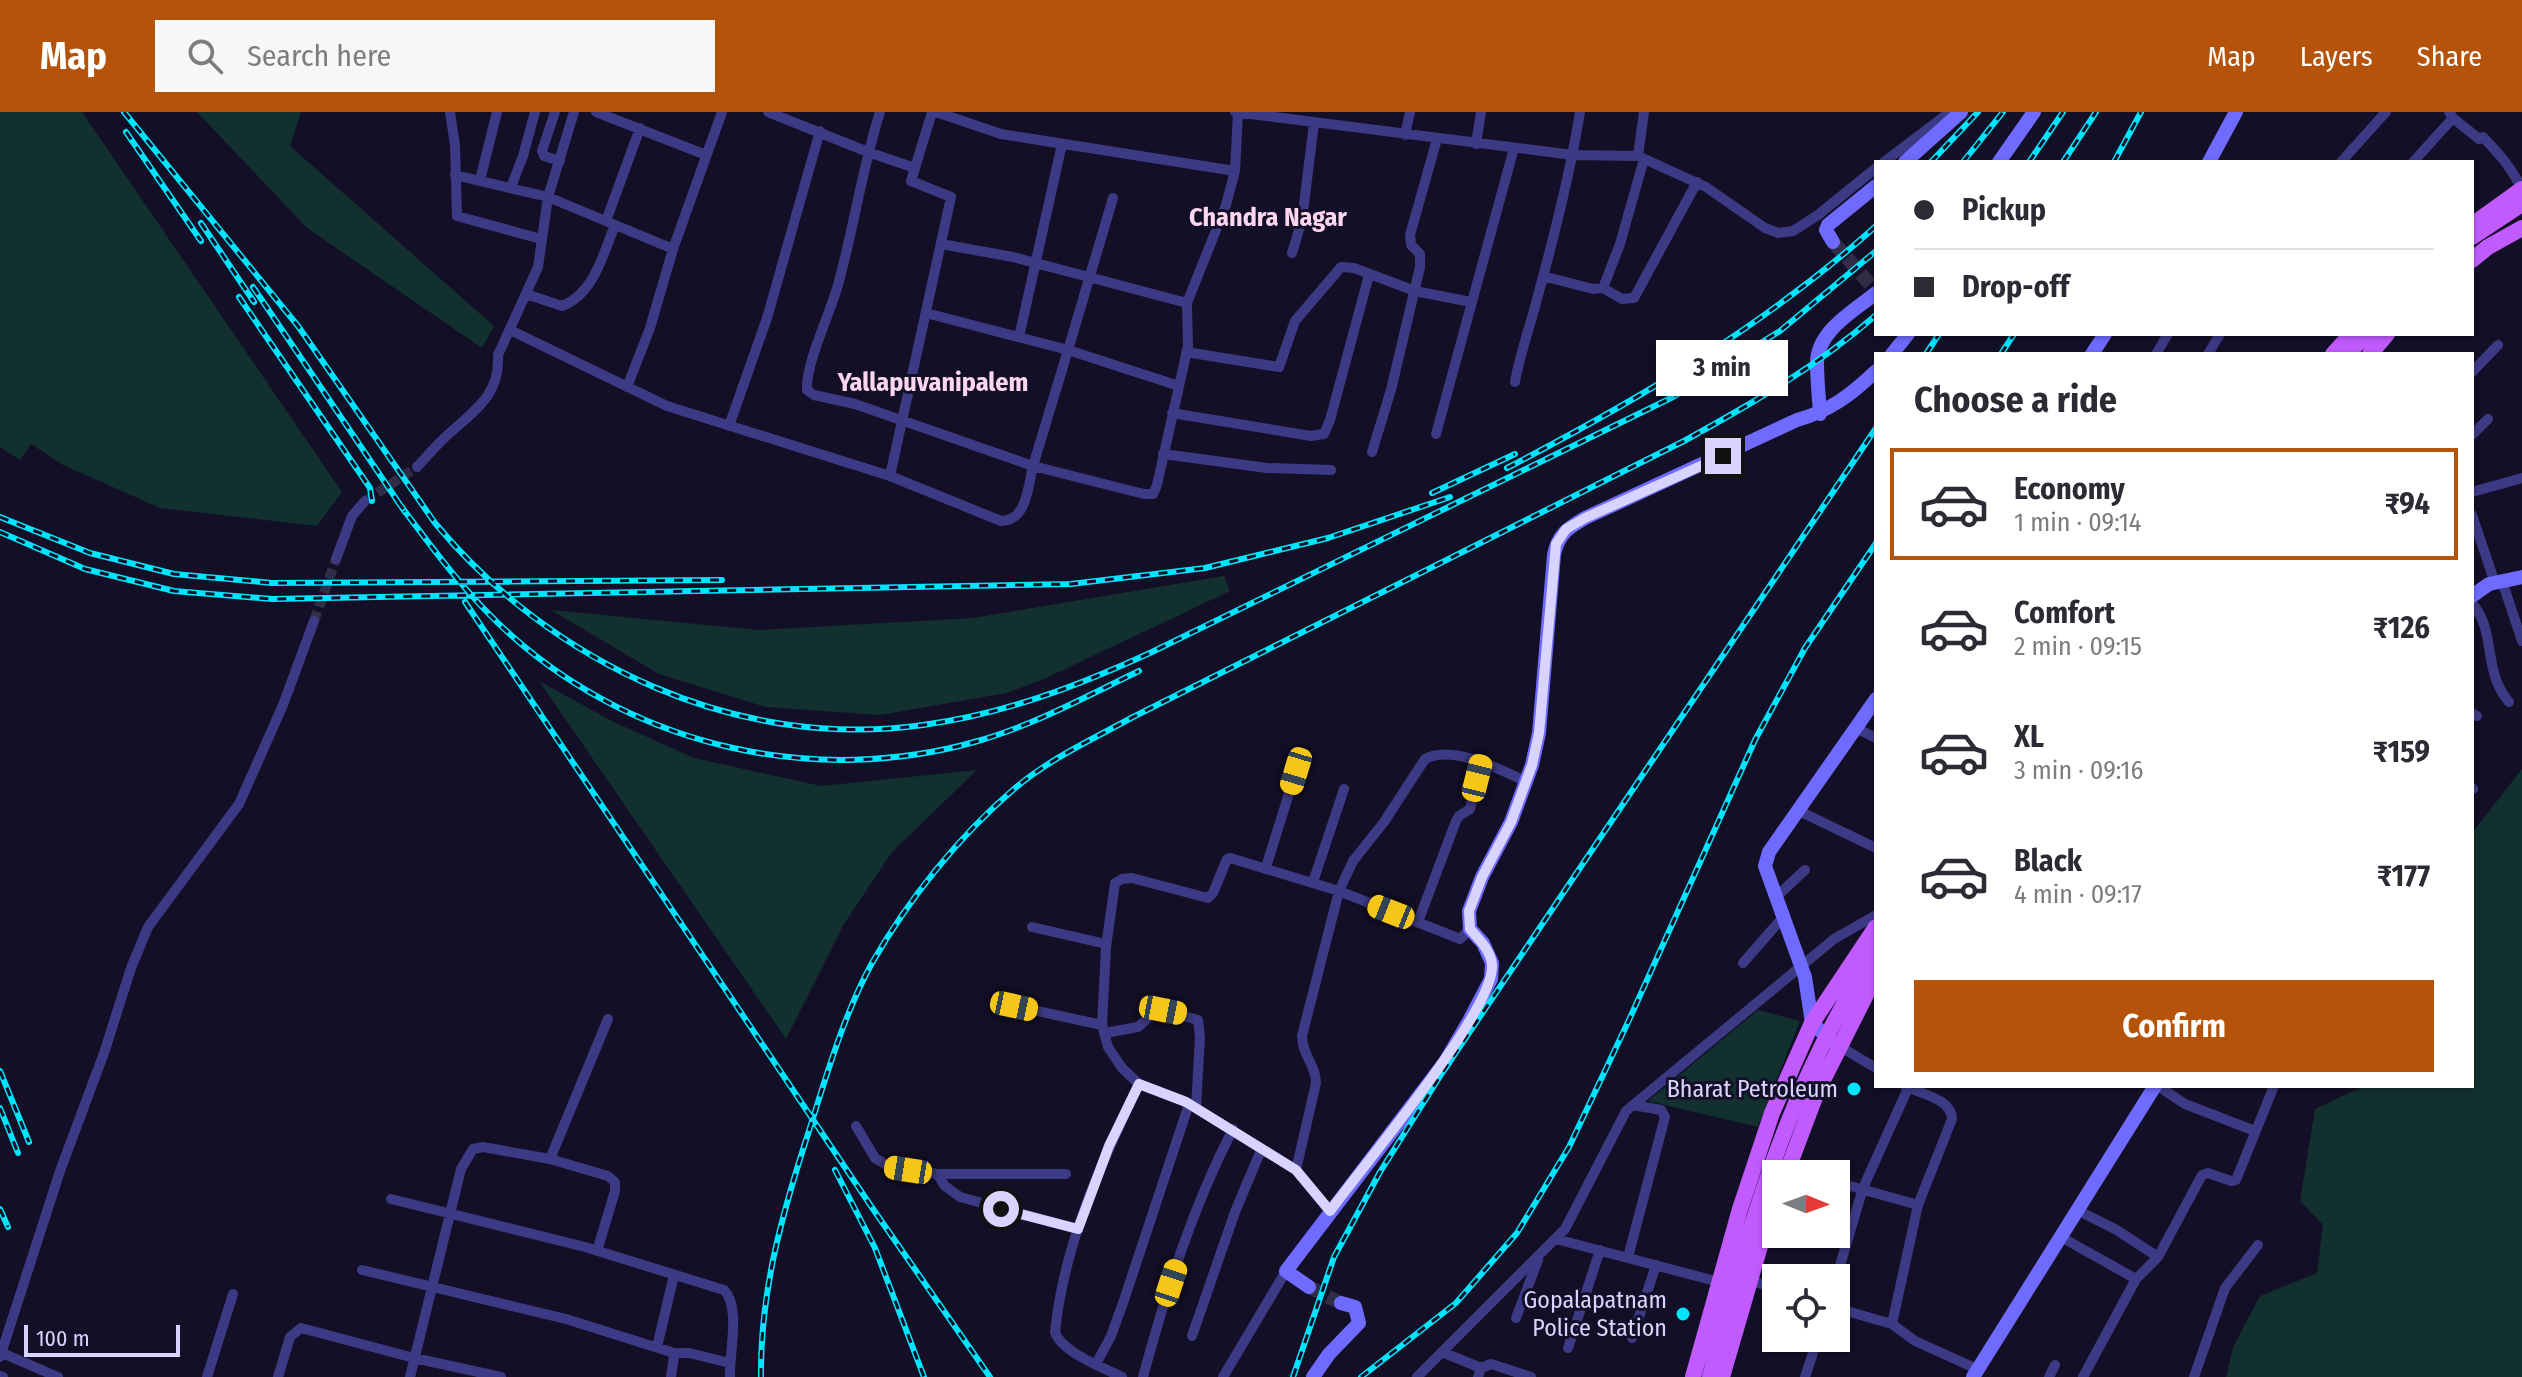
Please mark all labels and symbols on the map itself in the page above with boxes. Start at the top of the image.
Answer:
district label: Chandra Nagar [1189,202,1347,233]
callout: 3 min [1657,340,1789,396]
district label: Yallapuvanipalem [837,367,1028,398]
route end [1705,438,1741,474]
car [1278,745,1314,797]
car [1460,752,1494,804]
car [1364,892,1418,932]
car [988,989,1040,1023]
car [1137,994,1189,1026]
place label: Bharat Petroleum [1667,1075,1838,1103]
marker: Bharat Petroleum [1845,1080,1863,1098]
car [882,1154,934,1186]
north arrow [1762,1160,1850,1248]
route start [983,1191,1019,1227]
car [1152,1256,1190,1310]
place label: Gopalapatnam Police Station [1524,1286,1667,1342]
marker: Gopalapatnam Police Station [1674,1305,1692,1323]
scale bar [24,1321,180,1357]

